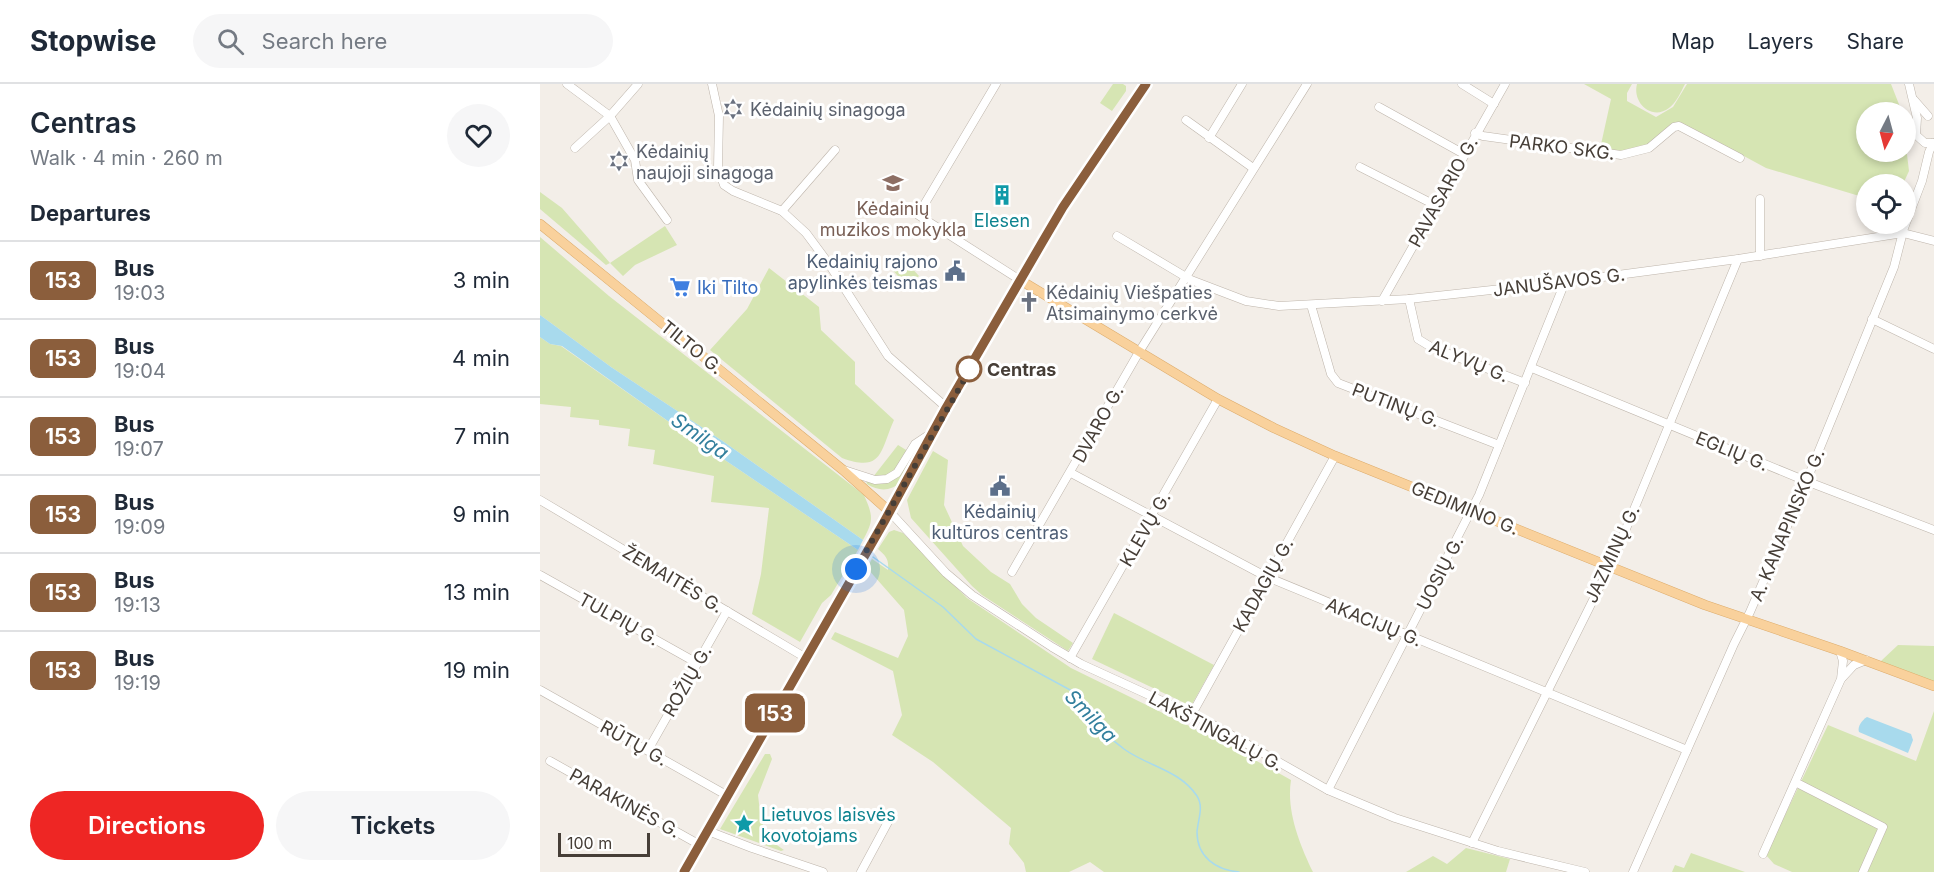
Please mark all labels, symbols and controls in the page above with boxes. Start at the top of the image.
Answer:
search box [193,14,613,68]
text: Stopwise [30,24,157,58]
icon: search [214,25,247,58]
text: Search here [262,28,387,54]
text: Map [1671,29,1715,54]
text: Layers [1748,29,1814,54]
text: Share [1847,29,1904,54]
synagogue icon: Kėdainių sinagoga [721,97,745,121]
place label: Kėdainių sinagoga [750,99,906,120]
north arrow [1856,102,1916,162]
map controls [1856,102,1916,234]
button: heart [447,104,510,167]
text: Centras [30,106,137,140]
street label: PARKO SKG. [1508,130,1616,164]
street label: PAVASARIO G. [1404,133,1482,251]
place label: Kėdainių naujoji sinagoga [636,141,774,183]
text: Walk · 4 min · 260 m [30,146,223,170]
synagogue icon: Kėdainių naujoji sinagoga [607,149,631,173]
school or university icon: Kėdainių muzikos mokykla [881,171,905,195]
button: locate [1856,174,1916,234]
building icon: Elesen [990,183,1014,207]
place label: Kėdainių muzikos mokykla [820,198,966,240]
text: Departures [30,200,151,226]
place label: Elesen [974,210,1030,231]
place label: Kedainių rajono apylinkės teismas [788,251,938,293]
text: Bus [114,255,155,281]
public building icon: Kedainių rajono apylinkės teismas [943,259,967,283]
street label: JANUŠAVOS G. [1492,262,1626,301]
text: 3 min [453,267,510,293]
text: 153 [45,268,81,293]
supermarket icon: Iki Tilto [668,275,692,299]
place label: Iki Tilto [697,277,758,298]
text: 19:03 [114,281,165,305]
place label: Kėdainių Viešpaties Atsimainymo cerkvė [1046,282,1218,324]
church icon: Kėdainių Viešpaties Atsimainymo cerkvė [1017,290,1041,314]
street label: TILTO G. [657,316,727,378]
text: Bus [114,333,155,359]
street label: ALYVŲ G. [1426,336,1512,386]
text: 4 min [452,345,510,371]
text: 153 [45,346,81,371]
marker: Centras [956,356,982,382]
text: 19:04 [114,359,166,383]
place label: Centras [987,359,1056,380]
street label: PUTINŲ G. [1349,379,1443,431]
street label: DVARO G. [1068,382,1128,466]
water label: Smilga [667,408,733,464]
text: Bus [114,411,155,437]
text: 7 min [454,423,510,449]
text: 153 [45,424,81,449]
street label: EGLIŲ G. [1693,427,1771,475]
text: 19:07 [114,437,164,461]
street label: A. KANAPINSKO G. [1745,446,1829,604]
public building icon: Kėdainių kultūros centras [988,474,1012,498]
street label: GEDIMINO G. [1408,477,1522,539]
street label: KLEVŲ G. [1115,488,1175,570]
text: Bus [114,489,155,515]
text: 9 min [453,501,510,527]
place label: Kėdainių kultūros centras [931,501,1069,543]
text: 153 [45,502,81,527]
street label: JAZMINŲ G. [1580,502,1644,606]
text: 19:09 [114,515,165,539]
street label: UOSIŲ G. [1412,532,1468,614]
street label: KADAGIŲ G. [1229,534,1297,636]
street label: ŽEMAITĖS G. [619,540,727,617]
your location [841,554,871,584]
text: Bus [114,567,155,593]
text: 13 min [444,579,510,605]
text: 153 [45,580,81,605]
street label: TULPIŲ G. [575,588,663,650]
text: 19:13 [114,593,161,617]
street label: AKACIJŲ G. [1323,593,1425,651]
street label: ROŽIŲ G. [657,641,716,720]
text: Bus [114,645,155,671]
text: 19 min [444,657,510,683]
text: 153 [45,658,81,683]
text: 19:19 [114,671,161,695]
water label: Smilga [1060,684,1122,748]
street label: LAKŠTINGALŲ G. [1145,686,1287,775]
line badge: 153 [740,694,810,732]
text: 153 [757,701,793,726]
street label: RŪTŲ G. [597,715,672,770]
street label: PARAKINĖS G. [566,763,684,842]
button: Directions [30,791,264,860]
button: Tickets [276,791,510,860]
place label: Lietuvos laisvės kovotojams [761,804,896,846]
place icon: Lietuvos laisvės kovotojams [732,812,756,836]
scale bar [558,830,650,858]
text: 100 m [567,833,612,853]

